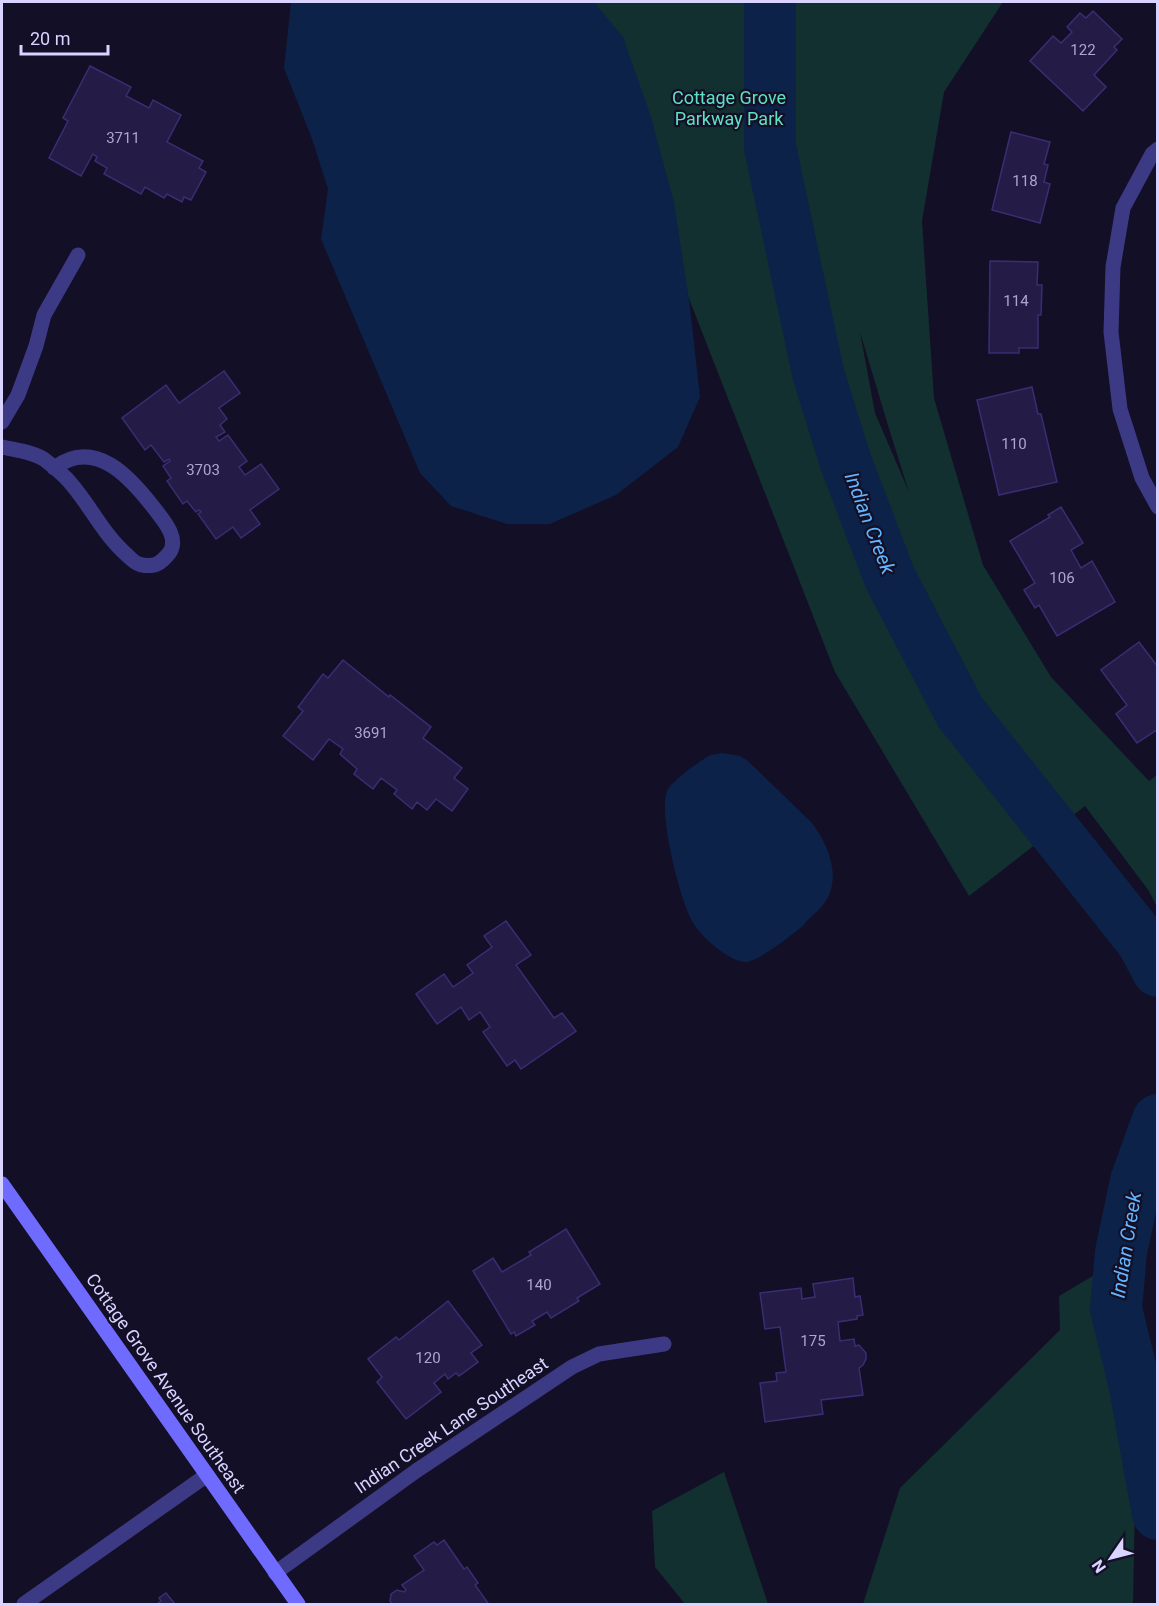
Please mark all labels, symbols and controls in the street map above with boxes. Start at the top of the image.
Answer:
scale bar [21,18,108,56]
text: 20 m [30,28,70,49]
house number: 122 [1070,41,1096,59]
park label: Cottage Grove Parkway Park [672,87,786,129]
house number: 3711 [106,129,140,147]
house number: 118 [1012,172,1038,190]
house number: 114 [1003,292,1029,310]
house number: 110 [1001,435,1027,453]
house number: 3703 [186,461,220,479]
water label: Indian Creek [840,469,901,578]
house number: 106 [1049,569,1075,587]
house number: 3691 [354,724,388,742]
water label: Indian Creek [1106,1189,1146,1300]
street label: Cottage Grove Avenue Southeast [82,1269,250,1497]
house number: 140 [526,1276,552,1294]
house number: 175 [800,1332,826,1350]
house number: 120 [415,1349,441,1367]
street label: Indian Creek Lane Southeast [350,1352,552,1498]
north arrow [1081,1528,1141,1588]
text: N [1088,1556,1110,1576]

